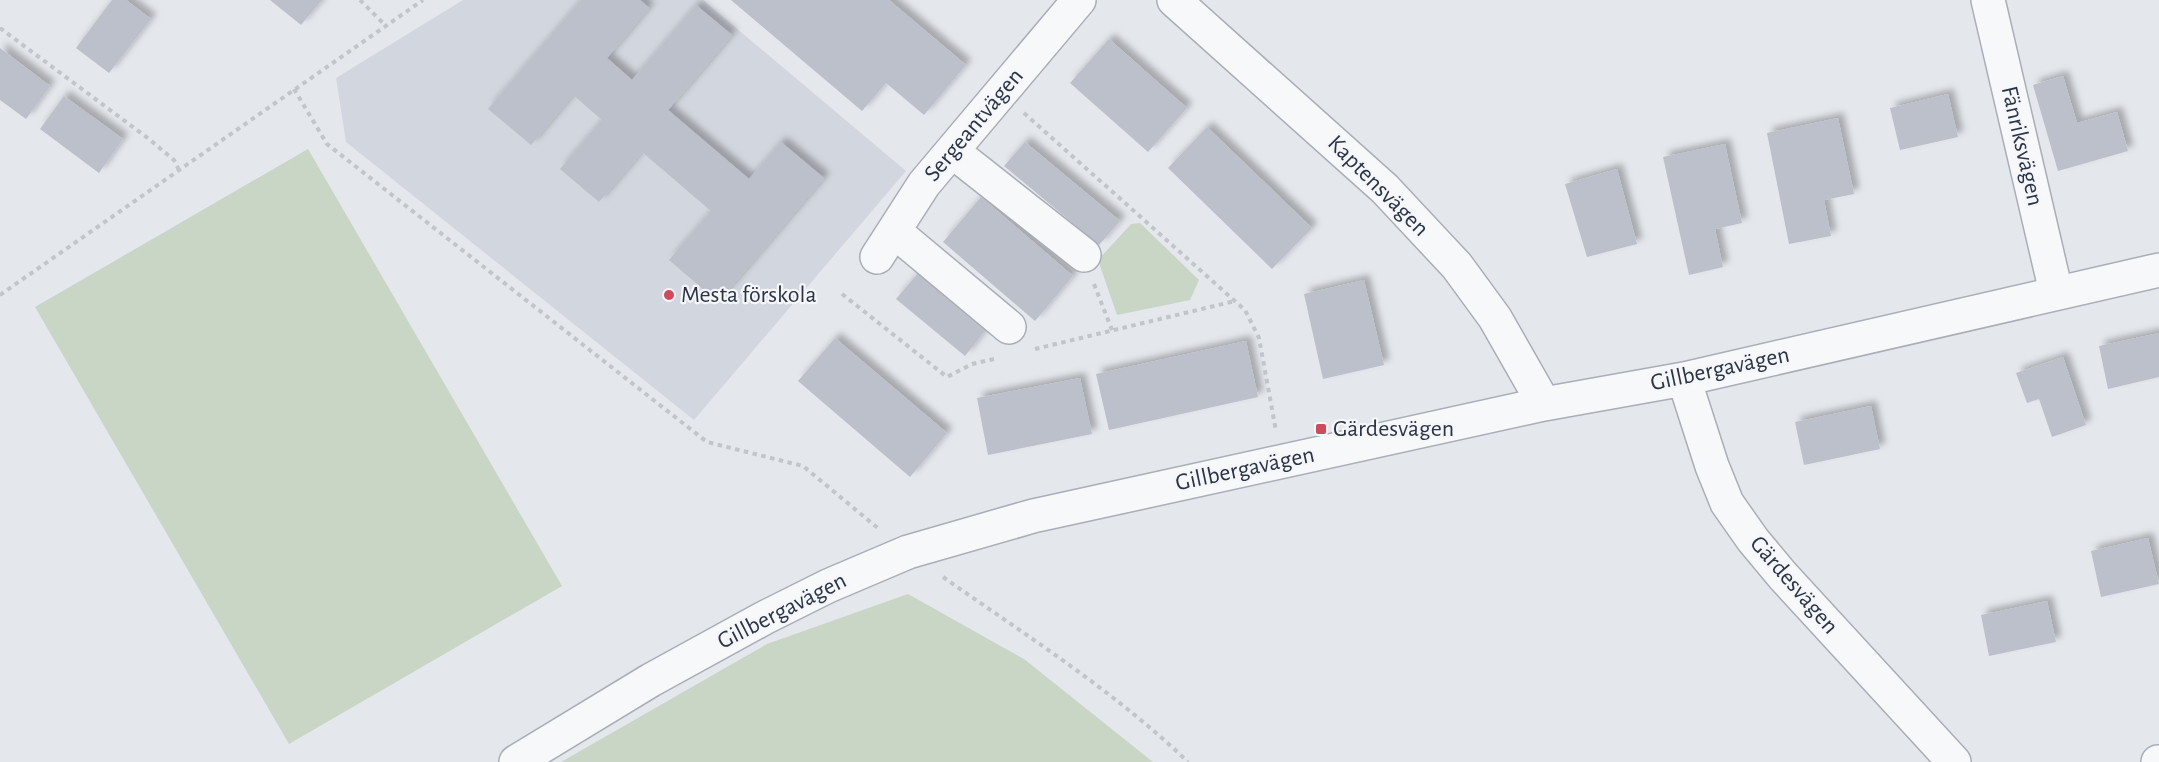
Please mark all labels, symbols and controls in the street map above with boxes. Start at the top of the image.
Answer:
street label: Sergeantvägen [920,64,1028,186]
street label: Fänriksvägen [1997,84,2047,208]
street label: Kaptensvägen [1323,131,1433,241]
place label: Mesta förskola [681,283,816,307]
marker: Mesta förskola [662,288,676,302]
street label: Gillbergavägen [1648,343,1792,395]
place label: Gärdesvägen [1333,417,1454,441]
marker: Gärdesvägen [1314,422,1328,436]
street label: Gillbergavägen [1173,443,1317,495]
street label: Gärdesvägen [1745,531,1843,639]
street label: Gillbergavägen [714,568,850,654]

